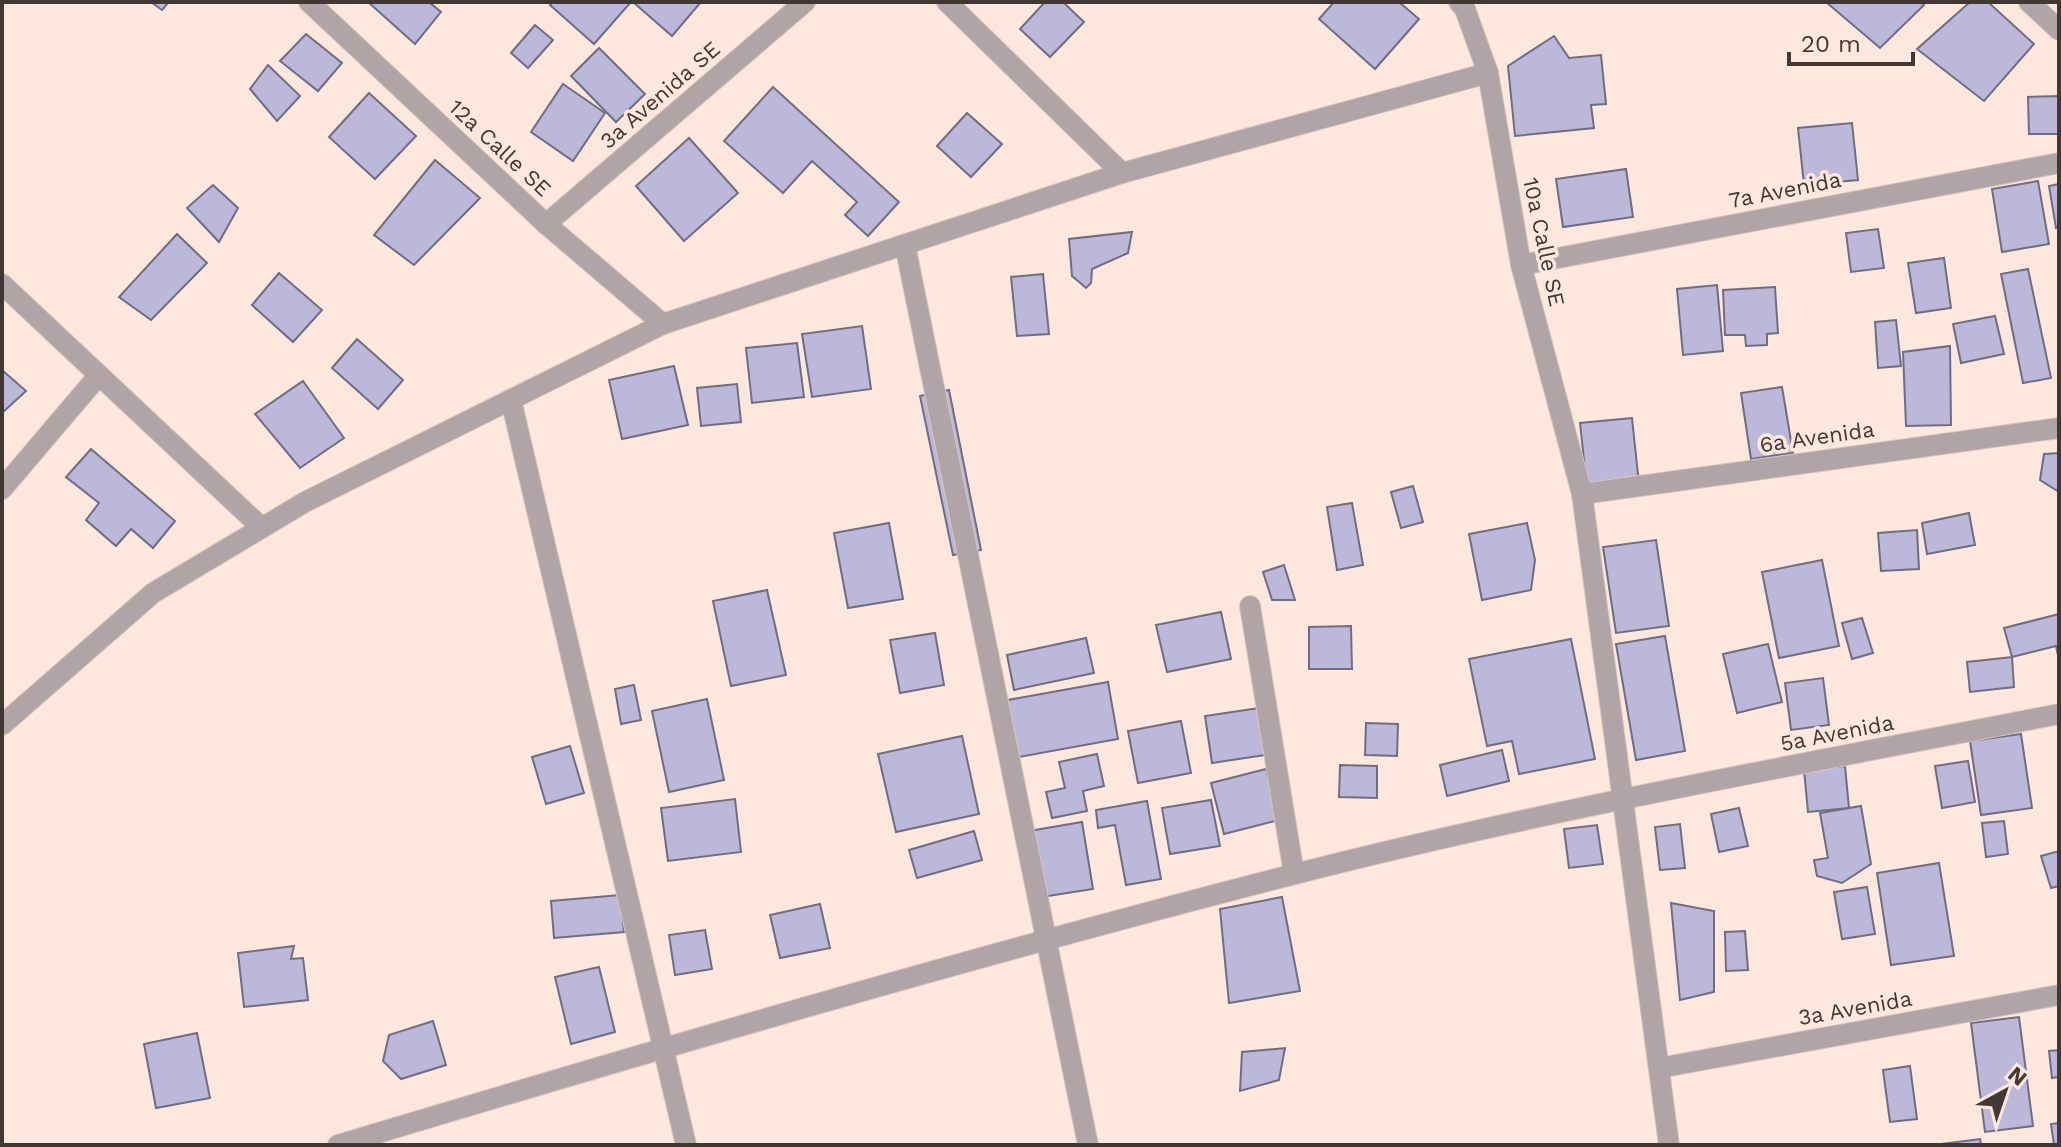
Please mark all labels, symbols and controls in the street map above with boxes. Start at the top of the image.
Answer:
scale bar [1789,16,1913,66]
text: 20 m [1801,30,1861,58]
street label: 3a Avenida SE [595,36,725,154]
street label: 12a Calle SE [444,94,556,202]
street label: 7a Avenida [1727,167,1843,213]
street label: 10a Calle SE [1518,175,1570,309]
street label: 6a Avenida [1758,417,1876,457]
street label: 5a Avenida [1778,710,1896,756]
street label: 3a Avenida [1796,986,1914,1030]
north arrow [1965,1051,2045,1131]
text: N [2003,1061,2032,1091]

